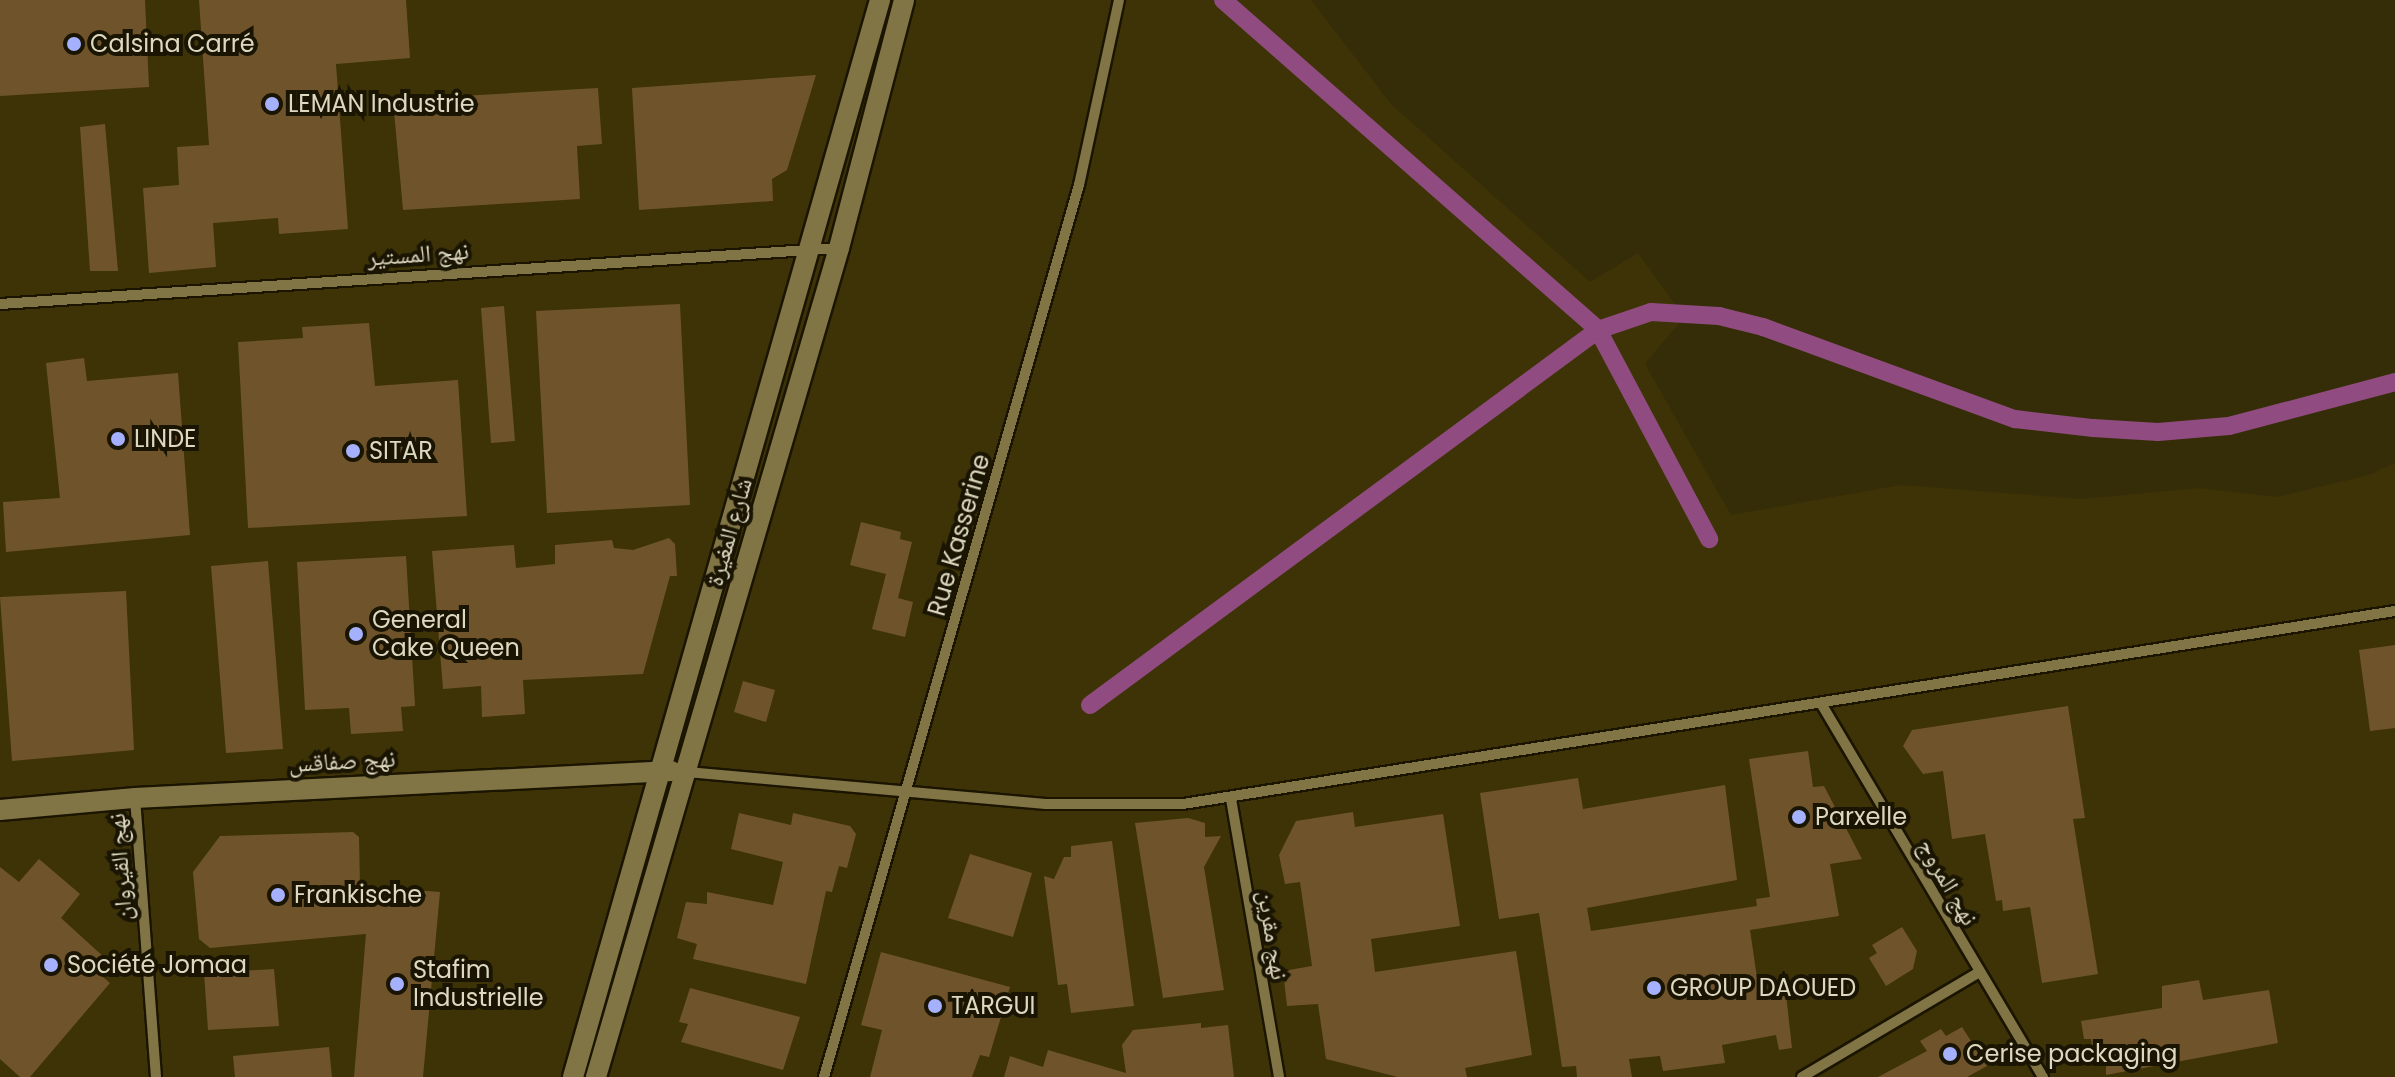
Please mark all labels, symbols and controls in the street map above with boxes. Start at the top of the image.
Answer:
place label: Calsina Carré [90,30,255,58]
marker: Calsina Carré [65,35,83,53]
place label: LEMAN Industrie [288,90,475,118]
marker: LEMAN Industrie [263,95,281,113]
street label: نهج المستير [366,236,470,272]
place label: LINDE [134,425,196,453]
marker: LINDE [109,430,127,448]
place label: SITAR [369,437,433,465]
marker: SITAR [344,442,362,460]
street label: Rue Kasserine [922,451,996,619]
street label: شارع المغيرة [700,475,758,589]
place label: General Cake Queen [372,606,520,662]
marker: General Cake Queen [347,625,365,643]
street label: نهج صفاقس [288,744,396,778]
place label: Parxelle [1815,803,1907,831]
marker: Parxelle [1790,808,1808,826]
street label: نهج القيروان [102,812,138,922]
street label: نهج المروج [1912,834,1984,930]
place label: Frankische [294,881,422,909]
marker: Frankische [269,886,287,904]
street label: نهج مقرين [1252,888,1294,982]
place label: Société Jomaa [67,951,247,979]
marker: Société Jomaa [42,956,60,974]
place label: Stafim Industrielle [413,956,544,1012]
place label: GROUP DAOUED [1670,974,1856,1002]
marker: Stafim Industrielle [388,975,406,993]
marker: GROUP DAOUED [1645,979,1663,997]
place label: TARGUI [951,992,1036,1020]
marker: TARGUI [926,997,944,1015]
place label: Cerise packaging [1966,1040,2177,1068]
marker: Cerise packaging [1941,1045,1959,1063]

